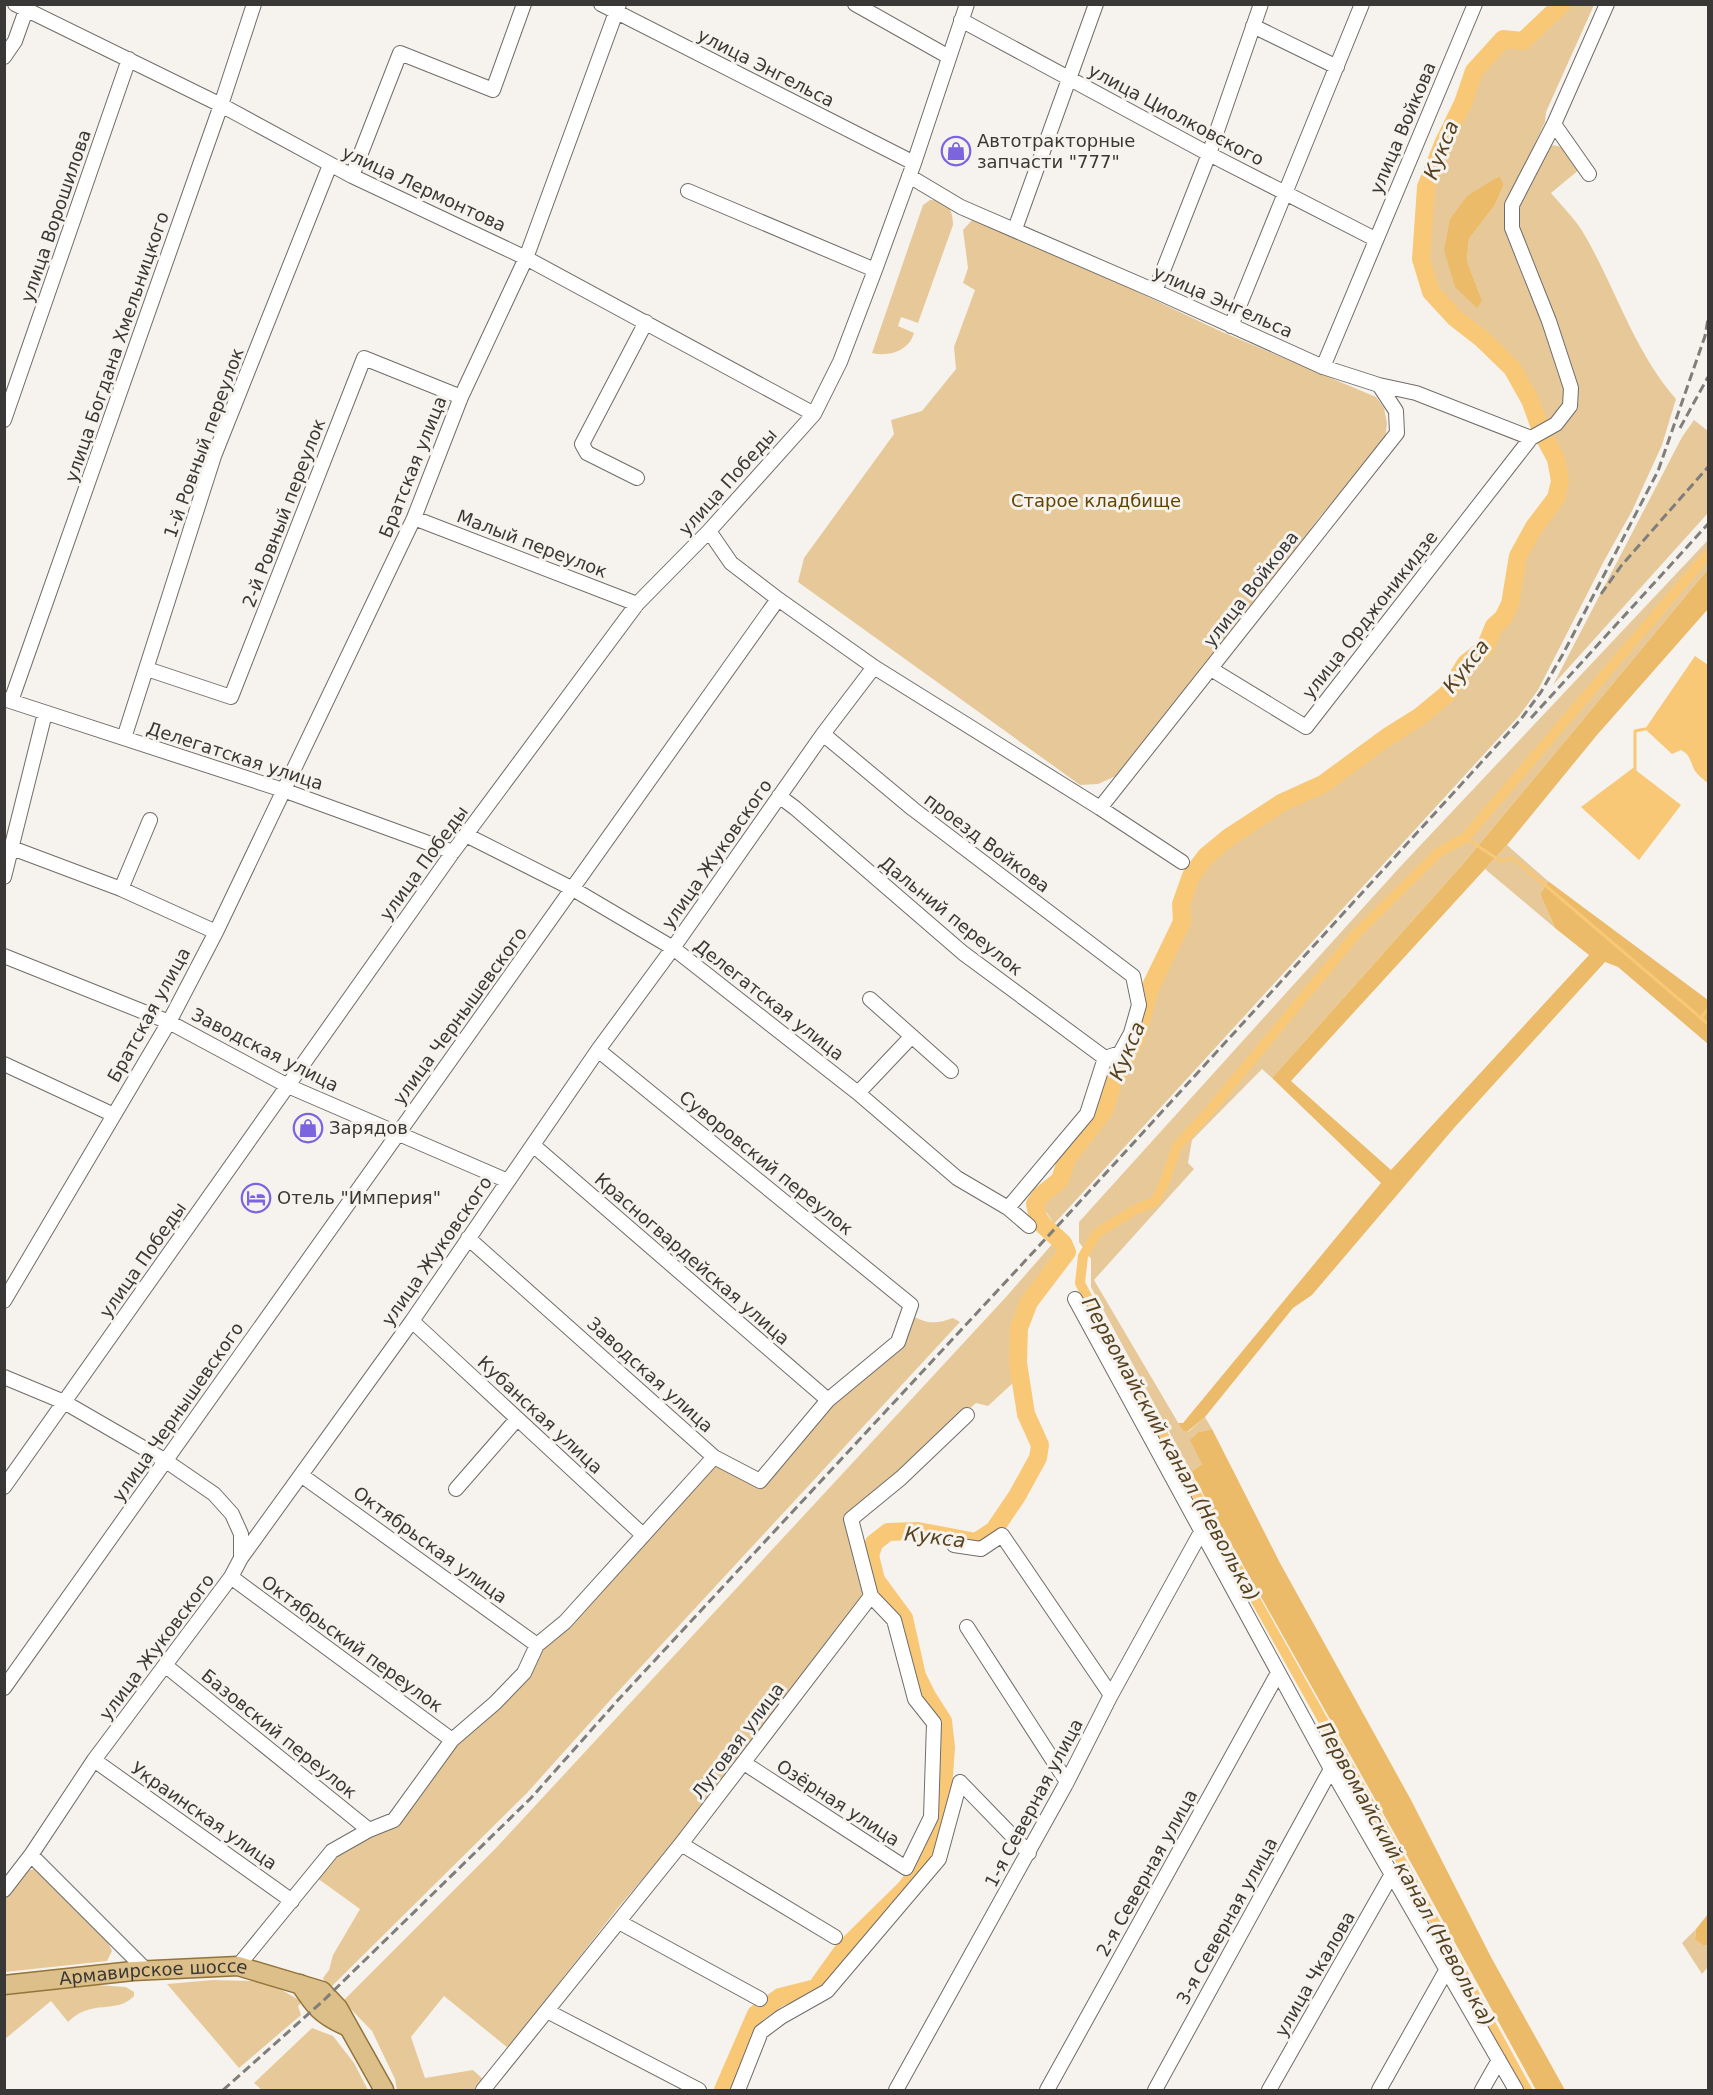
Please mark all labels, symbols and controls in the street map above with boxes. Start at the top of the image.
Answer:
street label: улица Энгельса [694,24,838,111]
street label: улица Циолковского [1085,59,1268,170]
street label: улица Войкова [1365,59,1440,197]
water label: Кукса [1418,117,1464,183]
street label: улица Ворошилова [16,127,95,305]
place label: Автотракторные запчасти "777" [977,130,1135,172]
shop icon: Автотракторные запчасти "777" [940,135,972,167]
street label: улица Лермонтова [339,141,509,236]
street label: улица Богдана Хмельницкого [60,209,173,485]
street label: улица Энгельса [1150,261,1296,342]
street label: 1-й Ровный переулок [159,345,248,541]
street label: Братская улица [375,393,451,541]
street label: 2-й Ровный переулок [238,415,329,610]
street label: улица Победы [674,424,781,539]
park label: Старое кладбище [1011,490,1181,511]
street label: Малый переулок [454,505,610,582]
street label: улица Войкова [1199,526,1302,651]
street label: улица Орджоникидзе [1298,527,1442,703]
water label: Кукса [1438,634,1494,698]
street label: Делегатская улица [144,717,326,794]
street label: улица Жуковского [657,775,776,932]
street label: проезд Войкова [920,789,1054,897]
street label: улица Победы [375,801,472,924]
street label: Дальний переулок [876,852,1027,980]
street label: улица Чернышевского [388,923,531,1108]
street label: Делегатская улица [690,935,848,1065]
street label: Братская улица [103,944,194,1086]
street label: Заводская улица [188,1003,342,1096]
water label: Кукса [1104,1018,1150,1084]
street label: Суворовский переулок [675,1086,857,1239]
shop icon: Зарядов [292,1112,324,1144]
place label: Зарядов [329,1117,408,1138]
street label: Красногвардейская улица [591,1168,794,1349]
street label: улица Жуковского [377,1172,496,1329]
hotel icon: Отель "Империя" [240,1182,272,1214]
place label: Отель "Империя" [277,1187,441,1208]
street label: улица Победы [95,1198,190,1322]
water label: Первомайский канал (Неволька) [1077,1293,1265,1605]
street label: Заводская улица [583,1313,718,1437]
street label: улица Чернышевского [108,1318,248,1505]
street label: Кубанская улица [474,1351,607,1478]
street label: Октябрьская улица [349,1482,511,1607]
water label: Кукса [903,1521,967,1553]
street label: улица Жуковского [95,1569,218,1724]
street label: Октябрьский переулок [258,1571,447,1716]
street label: Базовский переулок [197,1664,361,1803]
street label: Луговая улица [687,1678,788,1803]
street label: 1-я Северная улица [980,1715,1087,1891]
water label: Первомайский канал (Неволька) [1312,1718,1500,2030]
street label: Озёрная улица [773,1755,904,1850]
street label: Украинская улица [127,1757,281,1874]
street label: 2-я Северная улица [1092,1786,1201,1960]
street label: 3-я Северная улица [1172,1834,1281,2008]
street label: улица Чкалова [1270,1907,1359,2040]
street label: Армавирское шоссе [58,1955,250,1989]

